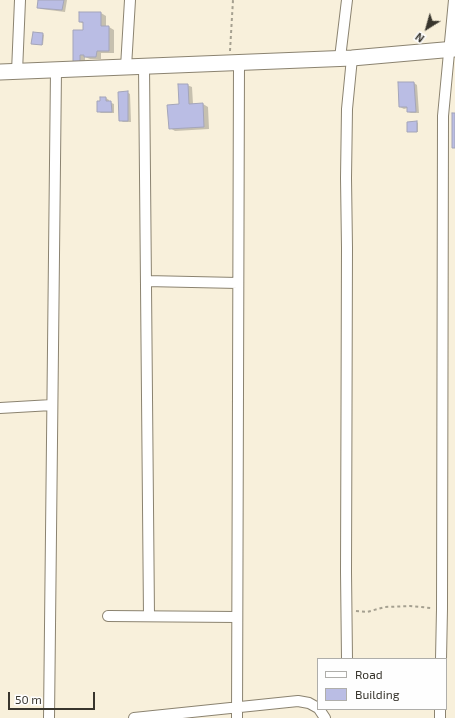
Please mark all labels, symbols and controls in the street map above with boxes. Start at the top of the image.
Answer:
north arrow [407,8,447,48]
text: N [412,30,427,46]
legend [317,658,447,710]
text: Road [355,667,383,681]
scale bar [10,684,97,710]
text: Building [355,687,399,701]
text: 50 m [15,692,42,706]

